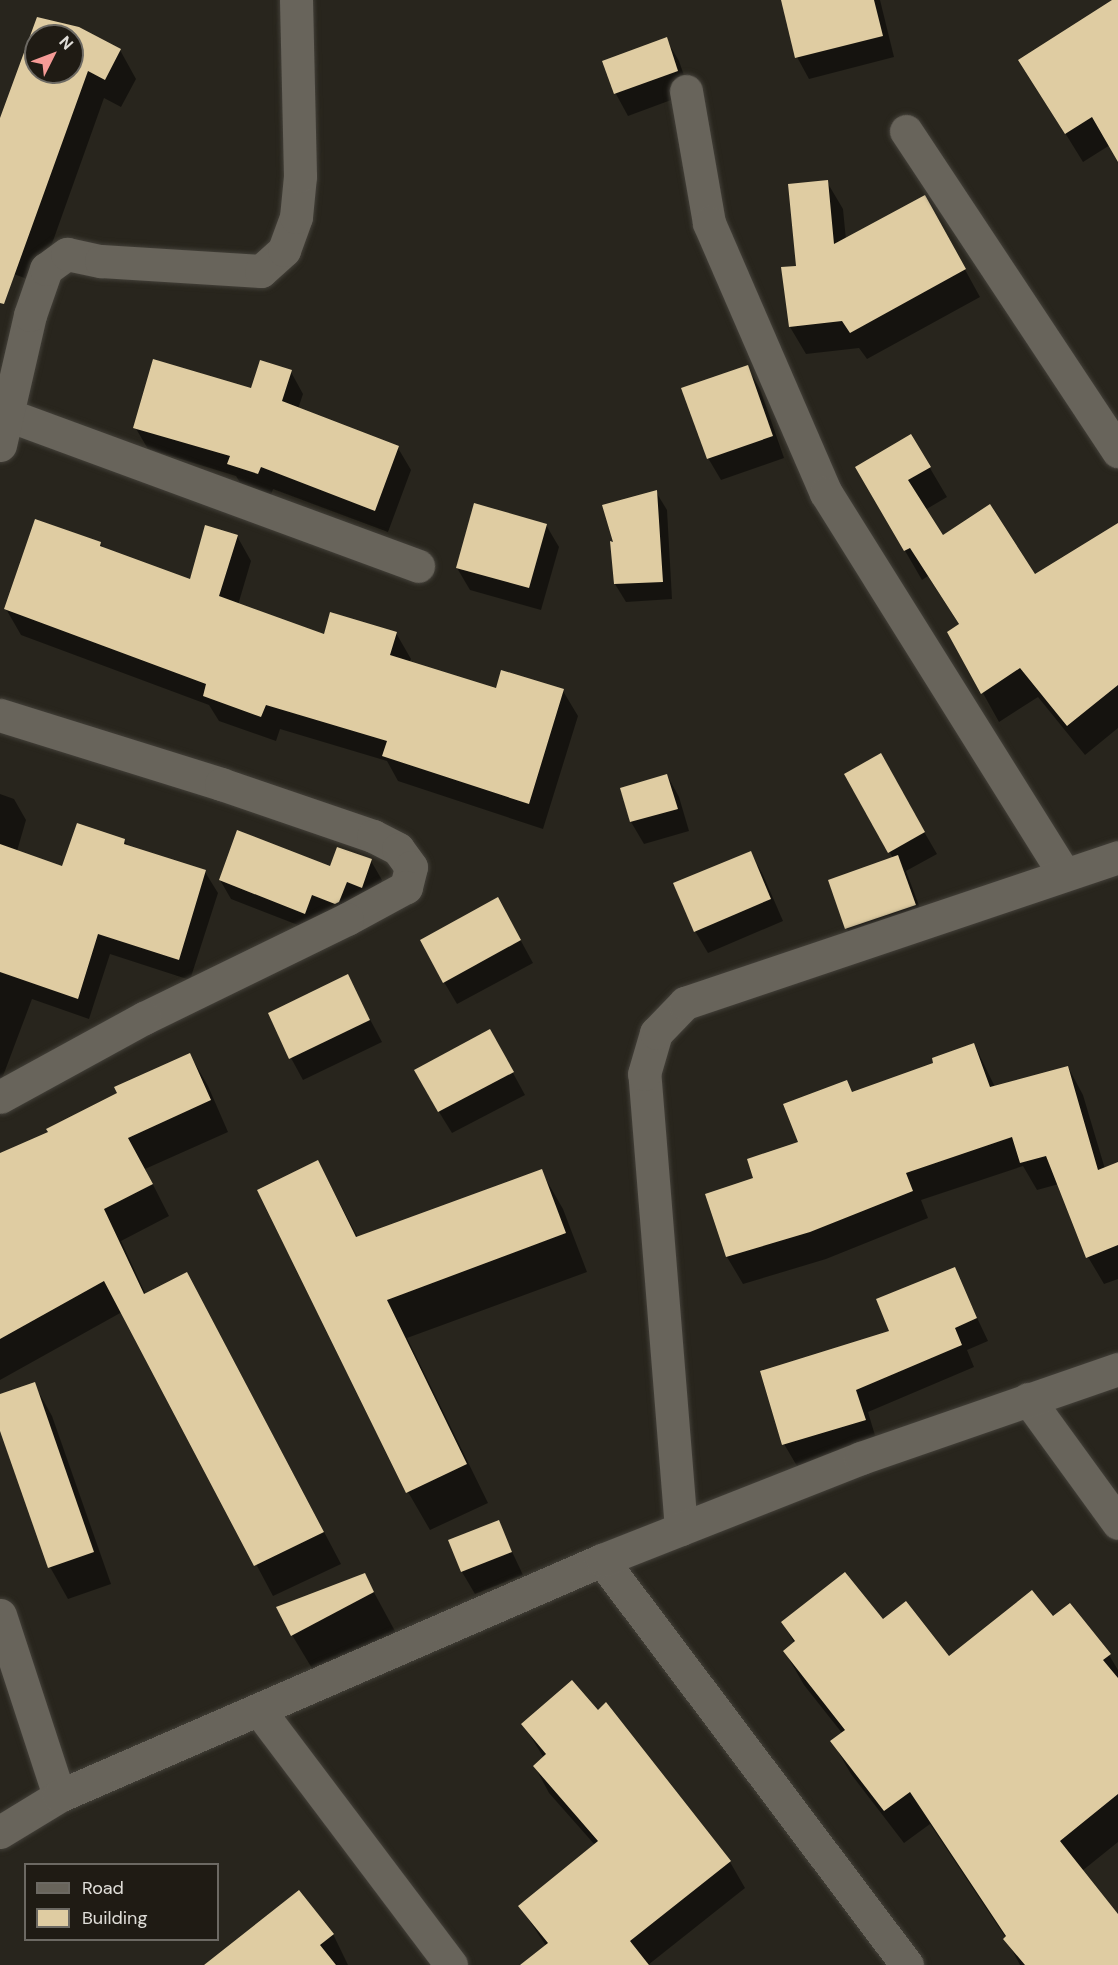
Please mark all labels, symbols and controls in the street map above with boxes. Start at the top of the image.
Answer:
north arrow [24,24,84,84]
text: N [55,32,78,54]
legend [24,1863,219,1941]
text: Road [82,1876,124,1900]
text: Building [82,1906,147,1930]

